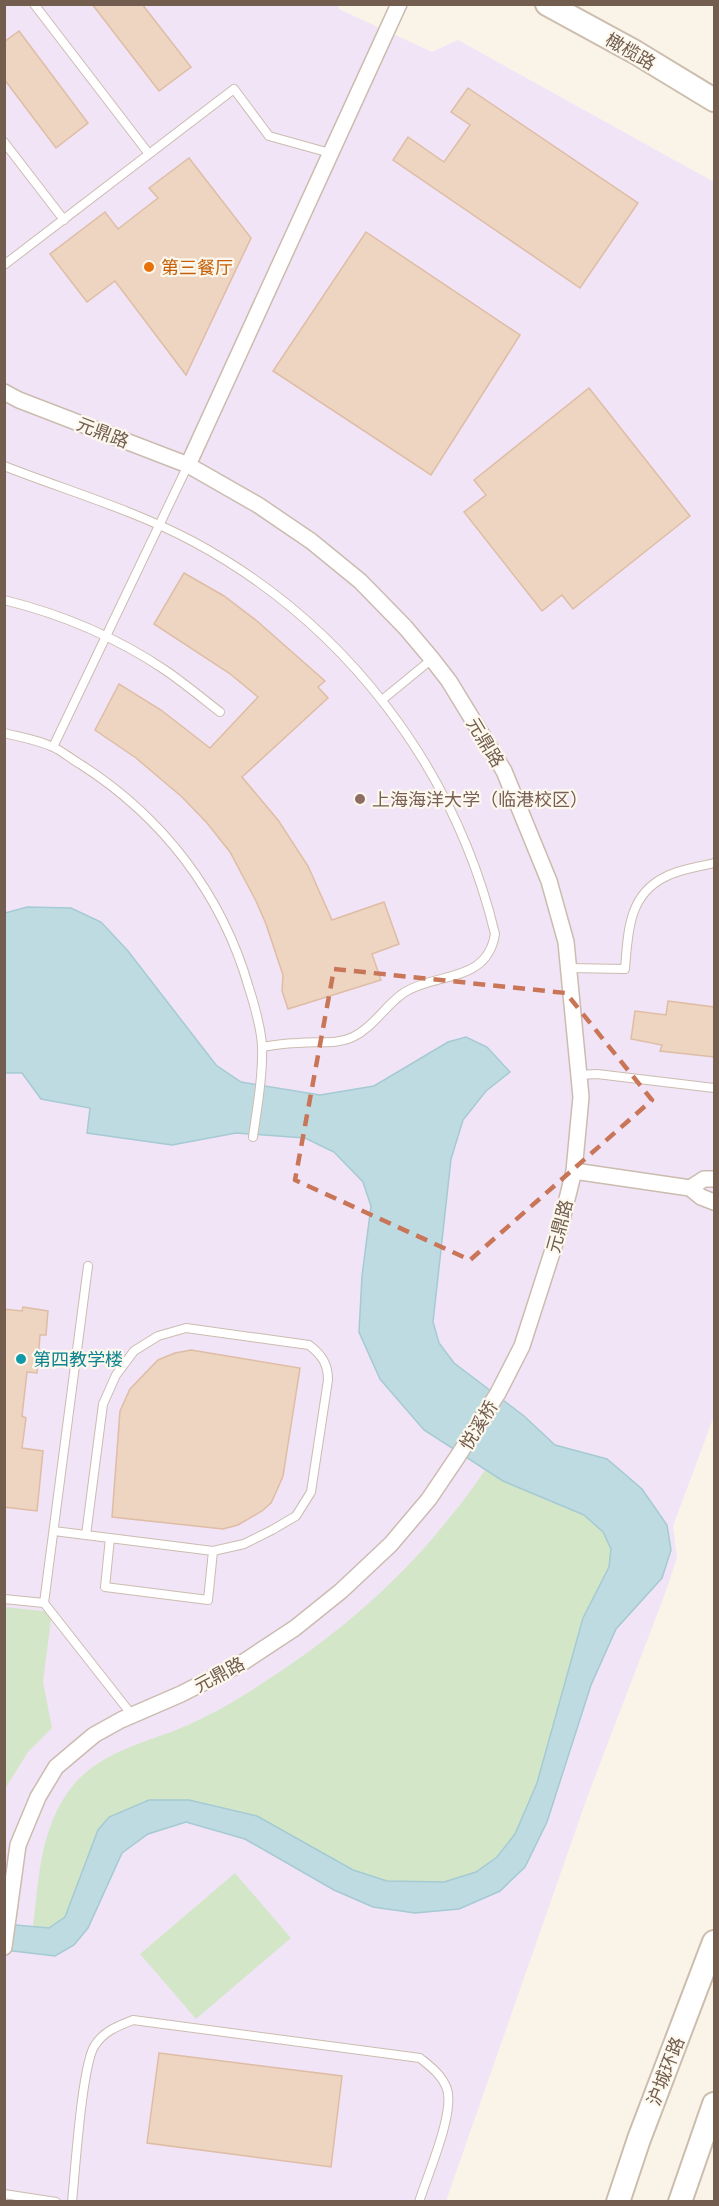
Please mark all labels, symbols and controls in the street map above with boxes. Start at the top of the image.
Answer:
street label: 橄榄路 [602,27,660,75]
place label: 第三餐厅 [161,255,233,279]
marker: 第三餐厅 [142,260,156,274]
street label: 元鼎路 [73,411,133,453]
street label: 元鼎路 [462,713,510,771]
place label: 上海海洋大学（临港校区） [372,787,588,811]
marker: 上海海洋大学（临港校区） [353,792,367,806]
street label: 元鼎路 [540,1197,578,1255]
place label: 第四教学楼 [33,1347,123,1371]
marker: 第四教学楼 [14,1352,28,1366]
street label: 悦溪桥 [454,1396,502,1454]
street label: 元鼎路 [190,1651,248,1697]
street label: 沪城环路 [641,2033,689,2109]

